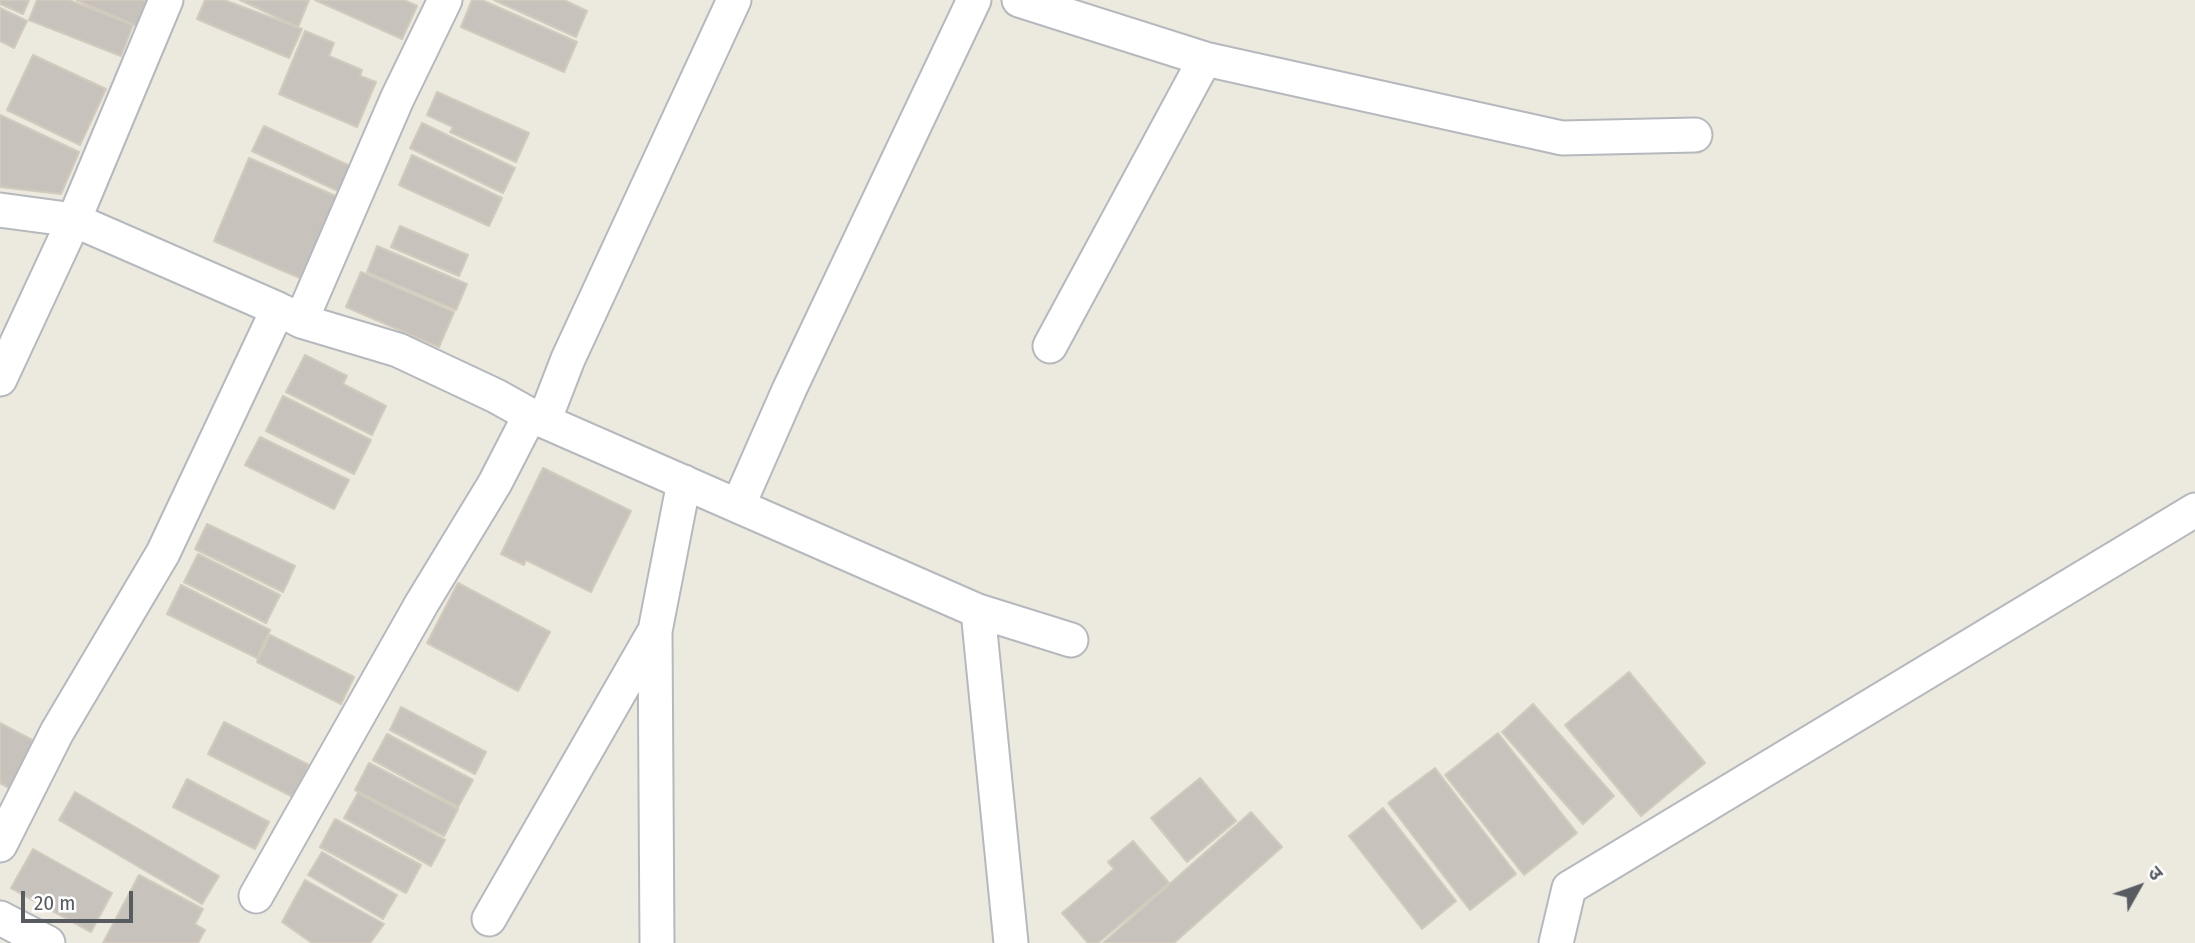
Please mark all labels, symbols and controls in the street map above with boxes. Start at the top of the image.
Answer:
north arrow [2104,852,2174,922]
text: उ [2143,862,2168,885]
scale bar [24,876,136,920]
text: 20 m [34,890,75,916]

